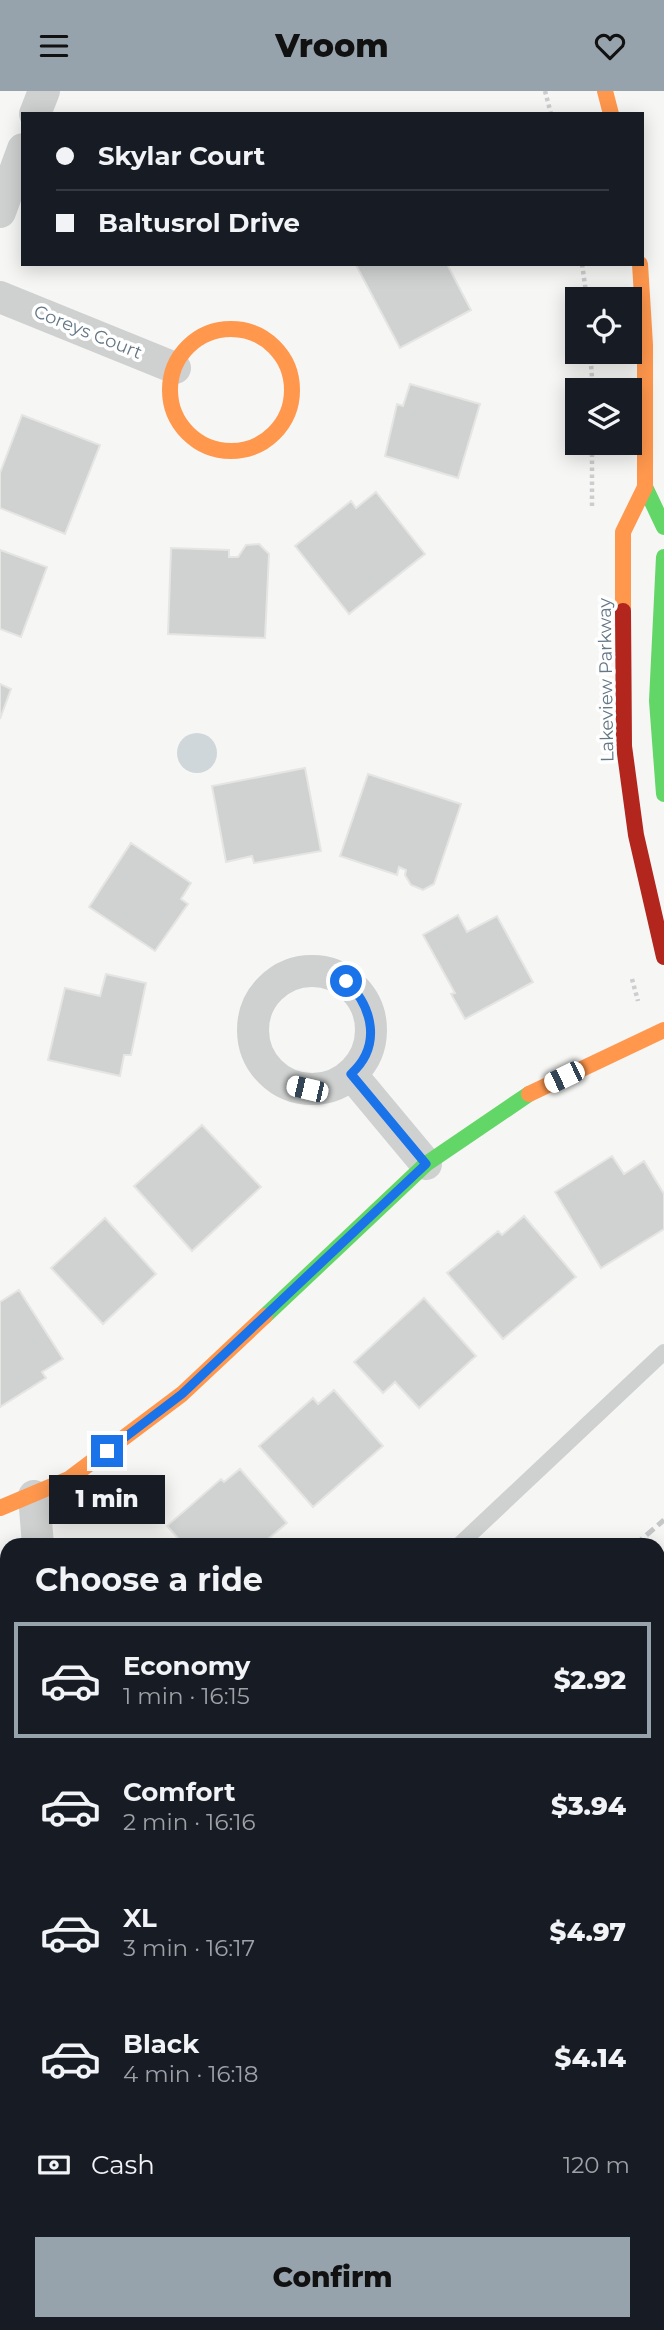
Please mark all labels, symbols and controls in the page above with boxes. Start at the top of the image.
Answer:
text: Vroom [275,26,389,65]
icon: menu [35,27,73,65]
icon: heart [591,27,629,65]
text: Skylar Court [98,140,265,172]
text: Baltusrol Drive [98,207,300,239]
map controls [565,287,642,455]
button: locate [565,287,642,364]
street label: Coreys Court [31,300,145,364]
button: layers [565,378,642,455]
street label: Lakeview Parkway [594,597,618,762]
route start [330,965,362,997]
car [541,1058,588,1096]
car [285,1074,330,1104]
route end [91,1435,123,1467]
callout: 1 min [49,1475,165,1525]
text: 1 min [75,1485,139,1513]
text: Choose a ride [35,1560,263,1599]
icon: car [39,1649,102,1712]
text: Economy [123,1650,250,1682]
text: $2.92 [554,1664,626,1696]
text: 1 min · 16:15 [123,1682,250,1710]
icon: car [39,1775,102,1838]
text: Comfort [123,1776,235,1808]
text: $3.94 [551,1790,626,1822]
text: 2 min · 16:16 [123,1808,256,1836]
icon: car [39,1901,102,1964]
text: XL [123,1902,157,1934]
text: $4.97 [550,1916,626,1948]
text: 3 min · 16:17 [123,1934,255,1962]
icon: car [39,2027,102,2090]
text: Black [123,2028,199,2060]
text: $4.14 [555,2042,626,2074]
text: 4 min · 16:18 [123,2060,258,2088]
icon: cash [35,2146,73,2184]
text: Cash [91,2149,155,2181]
text: 120 m [563,2151,630,2179]
button: Confirm [35,2237,630,2317]

